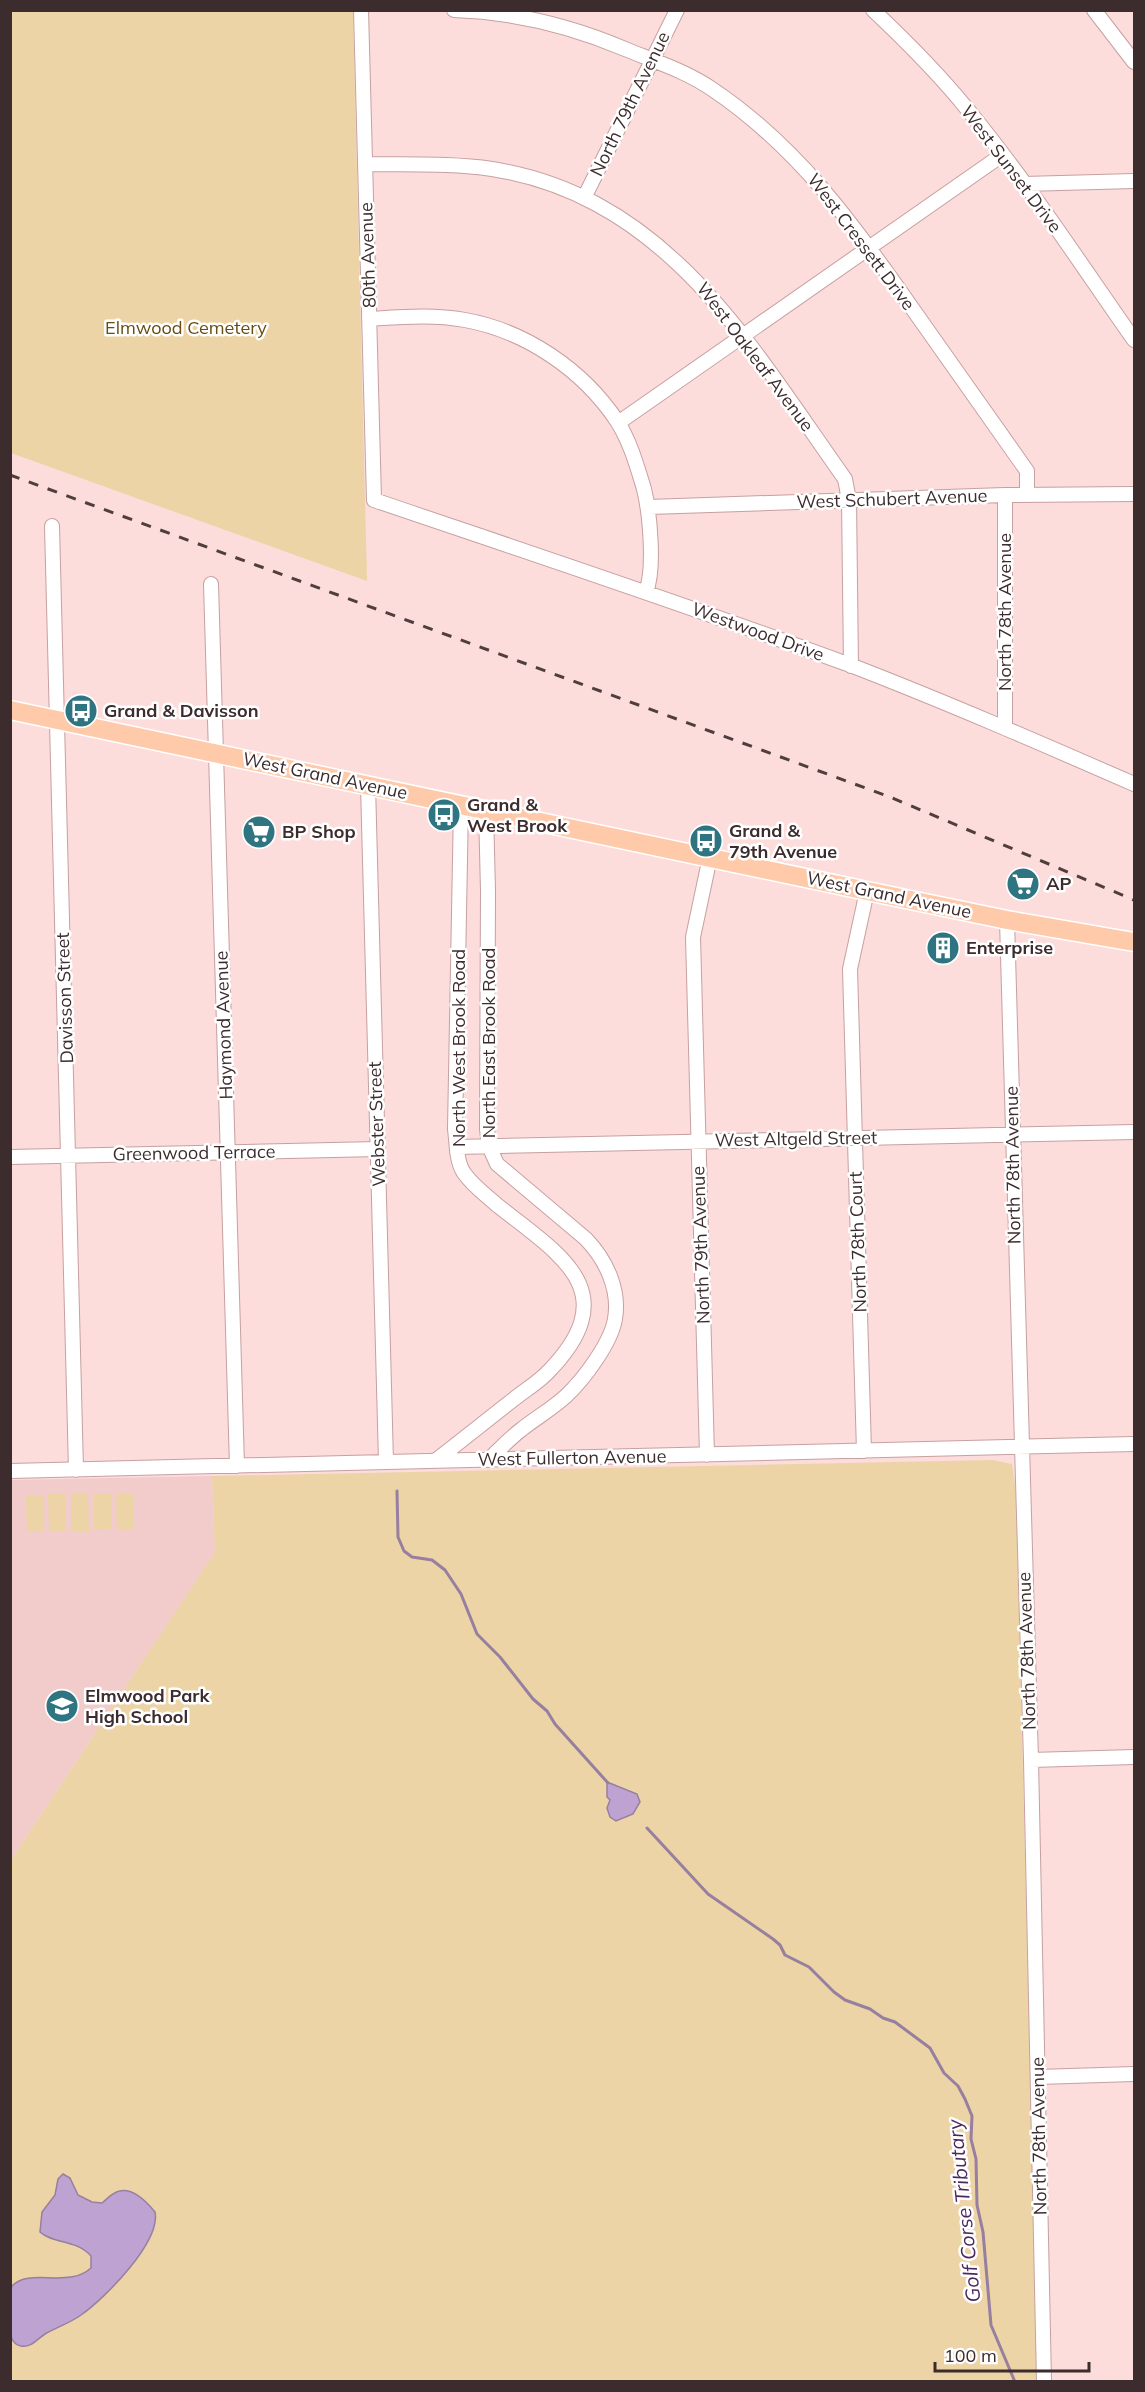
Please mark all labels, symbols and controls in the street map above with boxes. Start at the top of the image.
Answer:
street label: North 79th Avenue [585,28,675,180]
street label: West Sunset Drive [956,100,1067,237]
street label: West Cressett Drive [802,169,920,315]
street label: 80th Avenue [354,202,381,308]
street label: West Oakleaf Avenue [692,278,819,436]
park label: Elmwood Cemetery [105,316,267,339]
street label: West Schubert Avenue [796,484,988,513]
street label: North 78th Avenue [993,533,1016,691]
street label: Westwood Drive [689,597,827,666]
bus stop icon: Grand & Davisson [63,693,99,729]
place label: Grand & Davisson [104,699,259,722]
street label: West Grand Avenue [241,747,410,804]
place label: Grand & West Brook [467,793,568,837]
bus stop icon: Grand & West Brook [426,797,462,833]
supermarket icon: BP Shop [241,814,277,850]
place label: Grand & 79th Avenue [729,819,837,863]
place label: BP Shop [282,820,356,843]
bus stop icon: Grand & 79th Avenue [688,823,724,859]
street label: West Grand Avenue [805,866,974,923]
supermarket icon: AP [1005,866,1041,902]
place label: AP [1046,872,1072,895]
building icon: Enterprise [925,930,961,966]
street label: Davisson Street [51,932,78,1064]
place label: Enterprise [966,936,1053,959]
street label: North East Brook Road [477,948,500,1138]
street label: North West Brook Road [447,949,470,1147]
street label: Haymond Avenue [209,950,238,1100]
street label: Webster Street [363,1061,390,1187]
street label: North 78th Avenue [1000,1086,1025,1244]
street label: West Altgeld Street [715,1126,877,1151]
street label: Greenwood Terrace [112,1140,276,1165]
street label: North 79th Avenue [686,1166,715,1324]
street label: North 78th Court [844,1171,871,1313]
street label: West Fullerton Avenue [477,1444,667,1471]
street label: North 78th Avenue [1012,1572,1041,1730]
place label: Elmwood Park High School [85,1684,210,1728]
school or university icon: Elmwood Park High School [44,1688,80,1724]
street label: North 78th Avenue [1026,2057,1051,2215]
water label: Golf Corse Tributary [941,2117,986,2304]
scale bar [935,2335,1090,2373]
text: 100 m [944,2344,997,2367]

